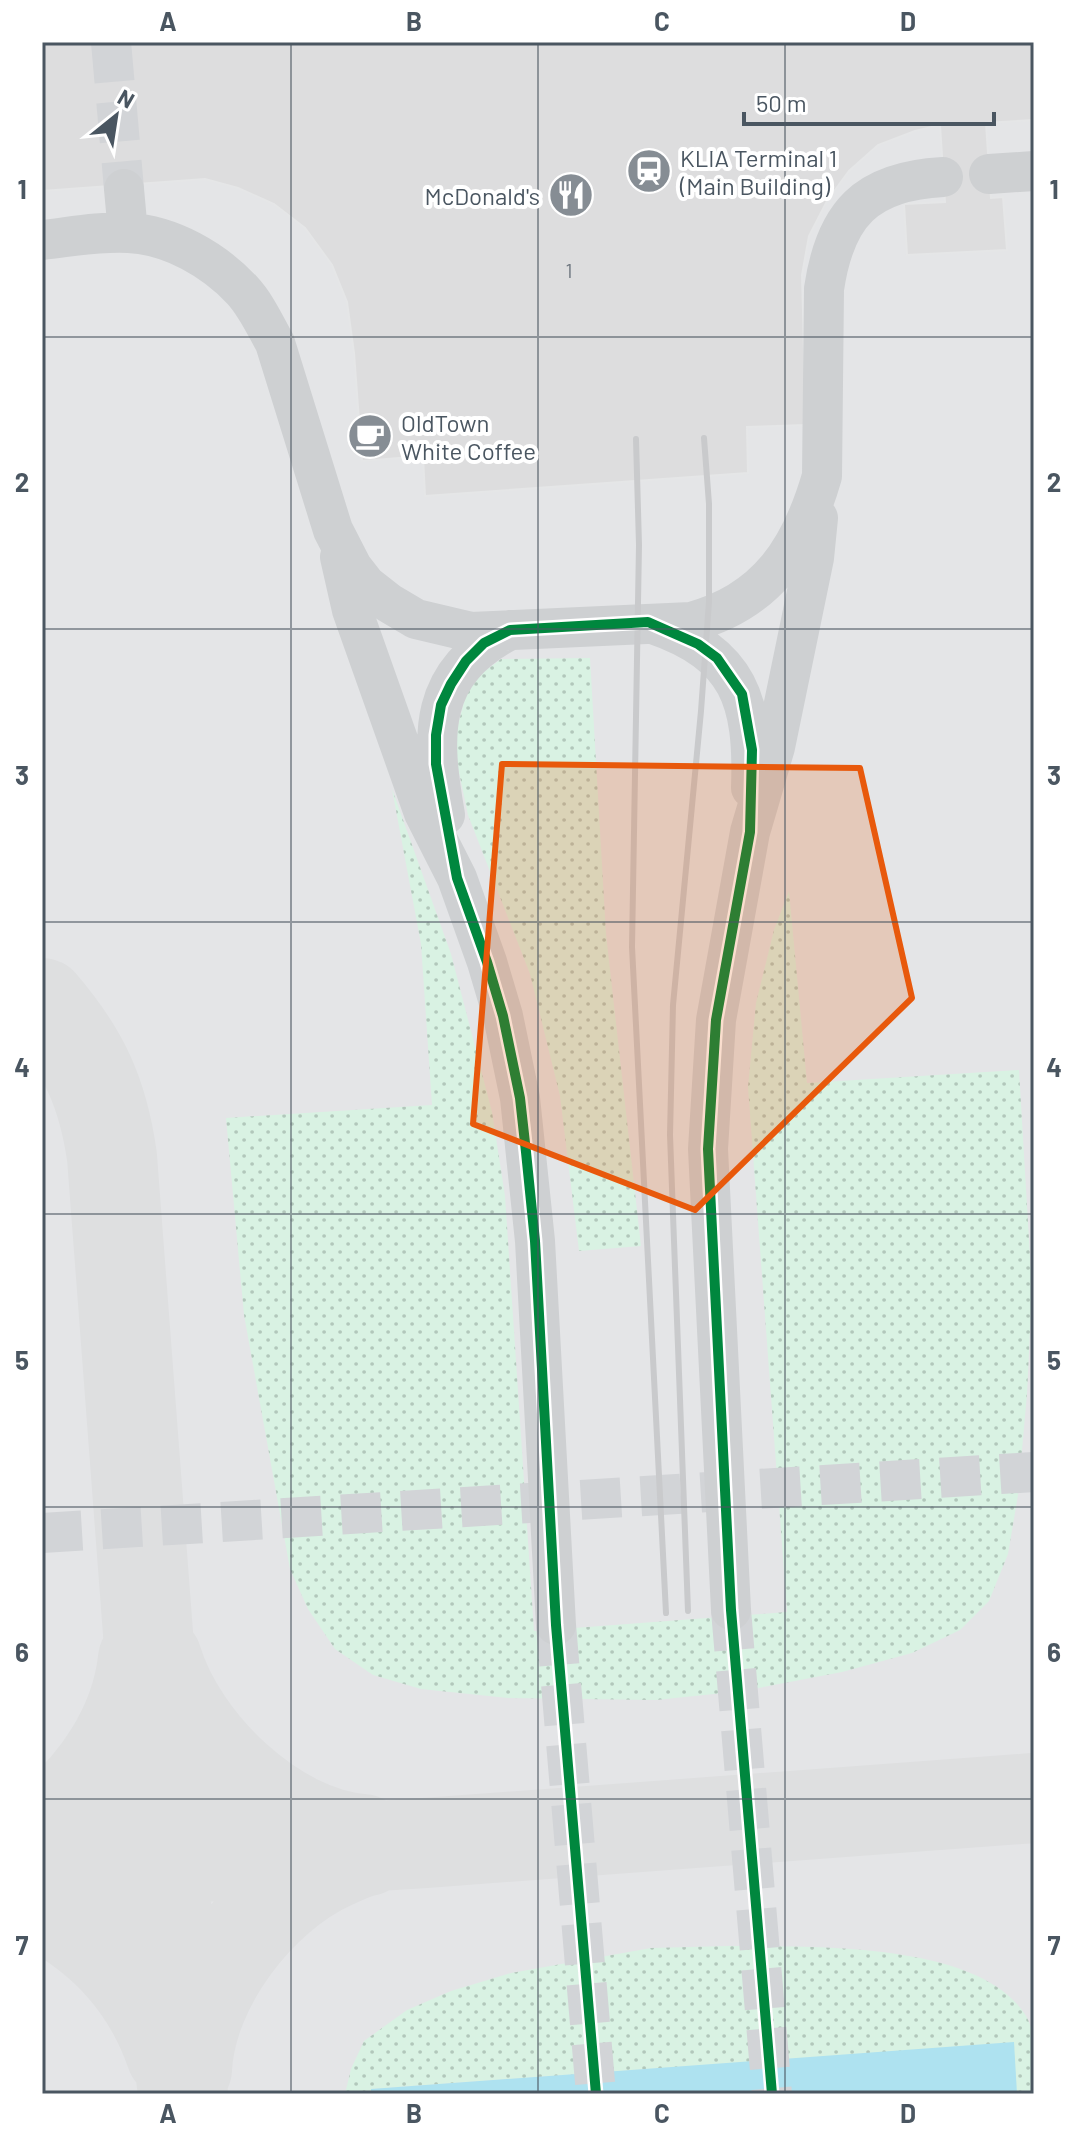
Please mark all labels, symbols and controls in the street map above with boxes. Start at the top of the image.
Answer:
text: A [159,5,177,36]
text: B [406,5,422,36]
text: C [654,5,670,36]
text: D [900,5,916,36]
north arrow [76,76,156,156]
scale bar [744,76,994,126]
text: N [114,83,139,113]
text: 50 m [756,88,807,117]
place label: KLIA Terminal 1 (Main Building) [679,143,837,200]
station icon: KLIA Terminal 1 (Main Building) [625,147,673,195]
restaurant icon: McDonald's [547,171,595,219]
text: 1 [17,173,27,204]
text: 1 [1049,173,1059,204]
place label: McDonald's [425,181,540,210]
house number: 1 [566,258,573,282]
place label: OldTown White Coffee [401,408,536,465]
cafe icon: OldTown White Coffee [346,412,394,460]
text: 2 [15,466,29,497]
text: 2 [1047,466,1061,497]
text: 3 [15,759,29,790]
text: 3 [1047,759,1061,790]
text: 4 [14,1051,30,1082]
text: 4 [1046,1051,1062,1082]
text: 5 [15,1344,29,1375]
text: 5 [1047,1344,1061,1375]
text: 6 [15,1636,29,1667]
text: 6 [1047,1636,1061,1667]
text: 7 [16,1929,29,1960]
text: 7 [1048,1929,1061,1960]
text: A [159,2097,177,2128]
text: B [406,2097,422,2128]
text: C [654,2097,670,2128]
text: D [900,2097,916,2128]

